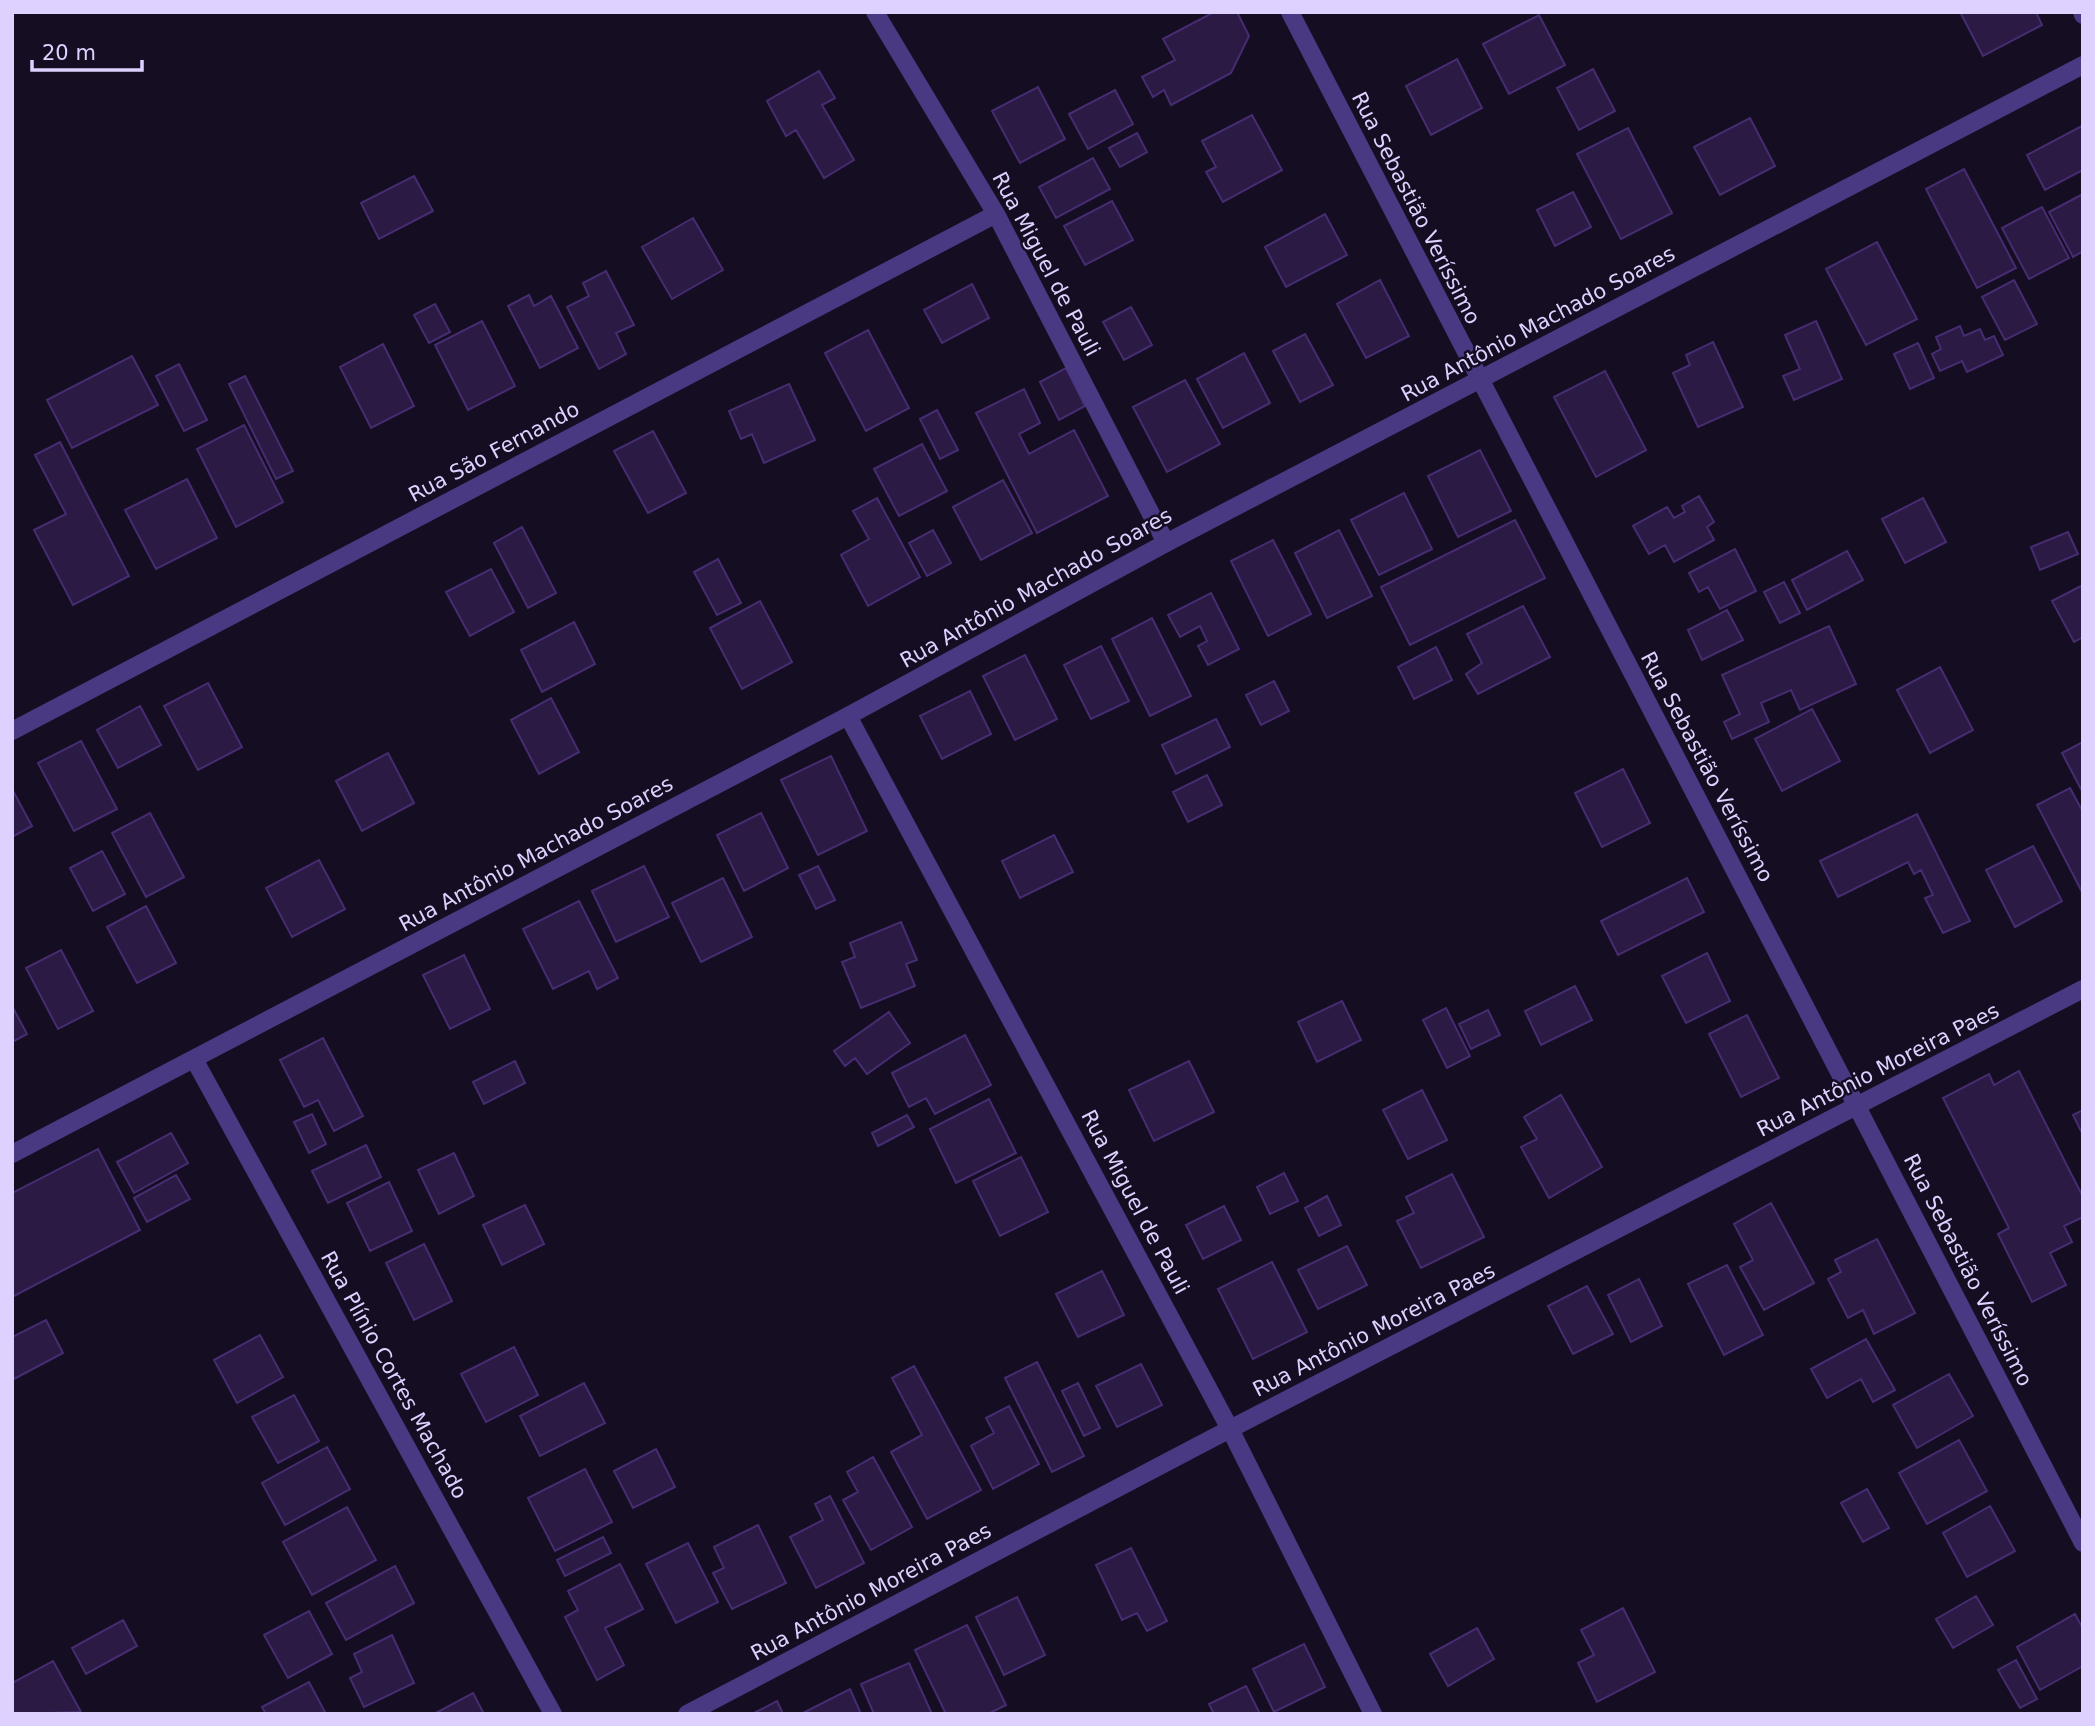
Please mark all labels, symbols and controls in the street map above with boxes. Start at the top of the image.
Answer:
scale bar [32,28,142,72]
text: 20 m [42,41,96,65]
street label: Rua Sebastião Veríssimo [1347,88,1485,328]
street label: Rua Miguel de Pauli [987,168,1105,360]
street label: Rua Antônio Machado Soares [1397,241,1679,407]
street label: Rua São Fernando [404,397,584,507]
street label: Rua Antônio Machado Soares [896,503,1176,673]
street label: Rua Sebastião Veríssimo [1636,648,1778,886]
street label: Rua Antônio Machado Soares [395,771,677,937]
street label: Rua Antônio Moreira Paes [1753,998,2003,1142]
street label: Rua Miguel de Pauli [1076,1106,1194,1298]
street label: Rua Sebastião Veríssimo [1899,1150,2037,1390]
street label: Rua Plínio Cortes Machado [316,1247,472,1503]
street label: Rua Antônio Moreira Paes [1249,1258,1499,1402]
street label: Rua Antônio Moreira Paes [747,1518,995,1666]

